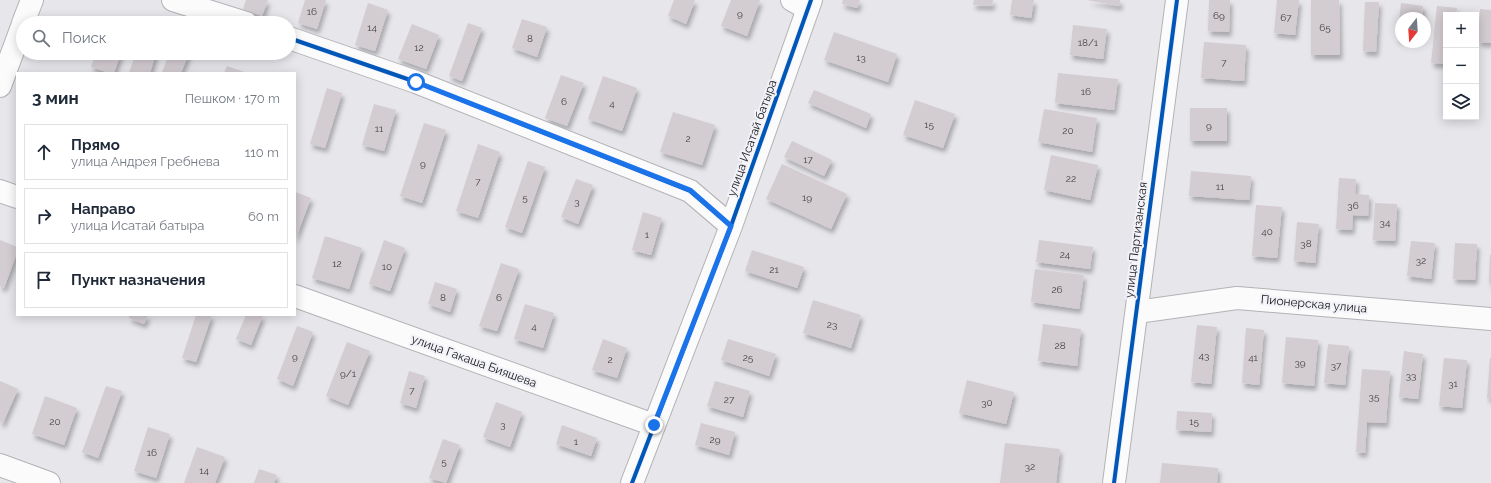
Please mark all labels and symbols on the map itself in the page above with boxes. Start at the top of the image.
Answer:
house number: 16 [307,6,317,17]
house number: 9 [737,8,743,19]
house number: 69 [1213,10,1225,21]
house number: 67 [1280,12,1292,23]
north arrow [1395,12,1431,48]
house number: 14 [367,22,377,33]
house number: 65 [1319,22,1331,33]
house number: 8 [527,33,533,44]
house number: 18/1 [1078,37,1099,48]
house number: 12 [414,42,424,53]
house number: 13 [856,52,866,63]
house number: 7 [1221,57,1227,68]
route start [407,73,425,91]
street label: улица Исатай батыра [724,78,780,198]
house number: 16 [1081,86,1091,97]
house number: 6 [561,96,567,107]
house number: 4 [609,98,615,109]
house number: 15 [924,119,934,130]
house number: 9 [1206,120,1212,131]
house number: 11 [375,123,384,134]
house number: 20 [1062,125,1074,136]
house number: 2 [685,133,691,144]
house number: 17 [803,154,813,165]
house number: 9 [420,158,426,169]
house number: 22 [1066,173,1076,184]
house number: 7 [475,176,481,187]
street label: улица Партизанская [1122,181,1150,299]
house number: 11 [1216,181,1225,192]
house number: 5 [522,192,528,203]
house number: 19 [802,192,812,203]
house number: 3 [574,196,580,207]
house number: 36 [1347,200,1359,211]
house number: 34 [1380,217,1391,228]
house number: 40 [1261,226,1273,237]
house number: 1 [645,229,650,240]
house number: 38 [1300,238,1312,249]
house number: 24 [1060,249,1071,260]
house number: 32 [1416,255,1426,266]
house number: 12 [332,258,342,269]
house number: 10 [382,261,392,272]
house number: 21 [769,264,779,275]
house number: 26 [1051,284,1063,295]
house number: 8 [440,292,446,303]
house number: 6 [496,292,502,303]
street label: Пионерская улица [1260,292,1368,316]
house number: 23 [827,319,837,330]
house number: 4 [531,321,537,332]
street label: улица Гакаша Бияшева [409,332,539,390]
house number: 28 [1054,340,1066,351]
house number: 43 [1199,350,1209,361]
house number: 9 [292,351,298,362]
house number: 25 [743,352,754,363]
house number: 41 [1248,352,1259,363]
house number: 2 [607,354,613,365]
house number: 39 [1294,357,1306,368]
house number: 37 [1331,360,1342,371]
house number: 9/1 [340,368,357,379]
house number: 33 [1406,370,1416,381]
house number: 31 [1448,378,1459,389]
house number: 7 [409,385,415,396]
house number: 35 [1369,391,1380,402]
house number: 27 [724,394,735,405]
house number: 30 [981,397,993,408]
house number: 20 [49,416,61,427]
route end [645,416,663,434]
house number: 15 [1189,416,1199,427]
house number: 3 [500,419,506,430]
house number: 29 [709,434,721,445]
house number: 1 [574,436,579,447]
house number: 16 [147,447,157,458]
house number: 5 [441,456,447,467]
house number: 32 [1025,461,1035,472]
house number: 14 [199,465,209,476]

